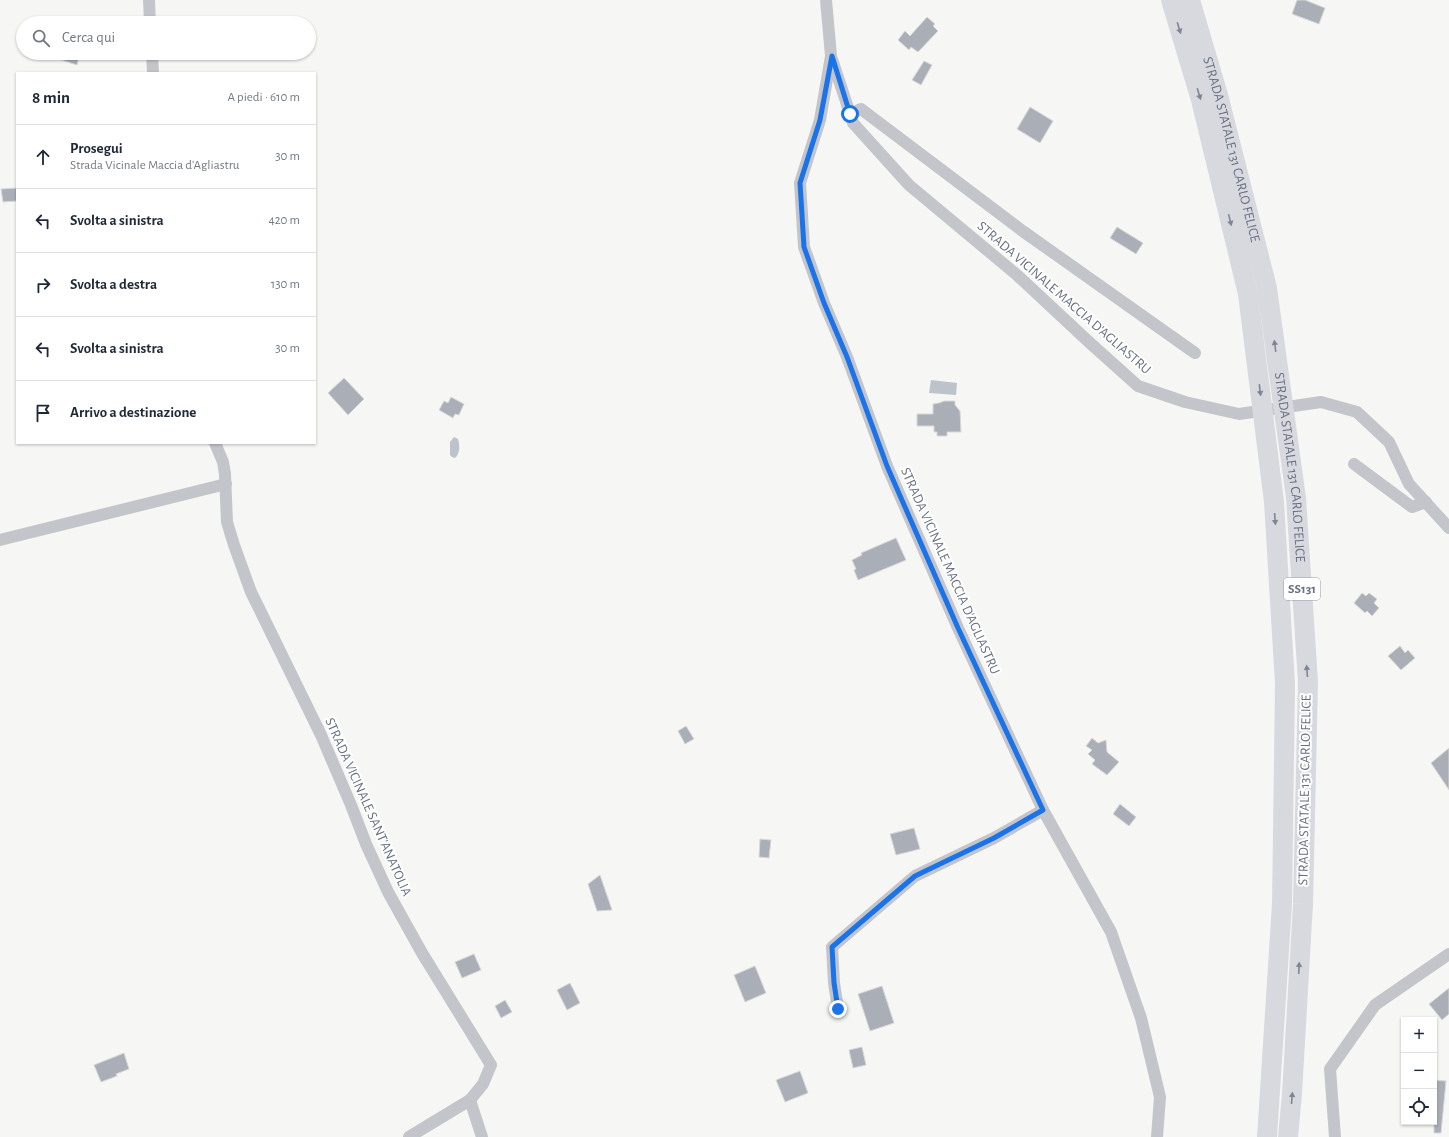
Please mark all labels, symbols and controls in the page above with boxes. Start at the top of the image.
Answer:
search box [16,16,316,60]
one-way arrow [1177,23,1183,35]
icon: search [30,27,52,49]
text: Cerca qui [62,30,115,45]
street label: STRADA STATALE 131 CARLO FELICE [1200,55,1262,244]
one-way arrow [1196,88,1202,100]
text: 8 min [32,89,70,106]
text: A piedi · 610 m [227,91,300,104]
route start [841,105,859,123]
text: Prosegui [70,141,123,156]
icon: ahead [32,146,54,168]
text: 30 m [275,150,300,163]
text: Strada Vicinale Maccia d'Agliastru [70,159,239,172]
icon: left [32,210,54,232]
text: Svolta a sinistra [70,213,164,228]
text: 420 m [268,214,300,227]
one-way arrow [1228,214,1234,227]
street label: STRADA VICINALE MACCIA D'AGLIASTRU [975,219,1153,377]
icon: right [32,274,54,296]
text: Svolta a destra [70,277,157,292]
text: 130 m [271,278,300,291]
icon: left [32,338,54,360]
one-way arrow [1272,340,1278,352]
text: Svolta a sinistra [70,341,164,356]
text: 30 m [275,342,300,355]
street label: STRADA STATALE 131 CARLO FELICE [1272,372,1307,563]
one-way arrow [1257,384,1263,396]
icon: arrive [32,402,54,424]
text: Arrivo a destinazione [70,405,196,420]
street label: STRADA VICINALE MACCIA D'AGLIASTRU [898,465,1002,677]
one-way arrow [1271,513,1278,525]
road number: SS131 [1284,578,1320,600]
one-way arrow [1304,664,1310,677]
street label: STRADA STATALE 131 CARLO FELICE [1296,694,1314,886]
street label: STRADA VICINALE SANT'ANATOLIA [322,716,414,898]
one-way arrow [1296,961,1302,974]
route end [829,1000,847,1018]
map controls [1401,1017,1437,1125]
button: + [1401,1017,1437,1053]
button: − [1401,1053,1437,1089]
button: locate [1401,1089,1437,1125]
one-way arrow [1288,1092,1295,1104]

